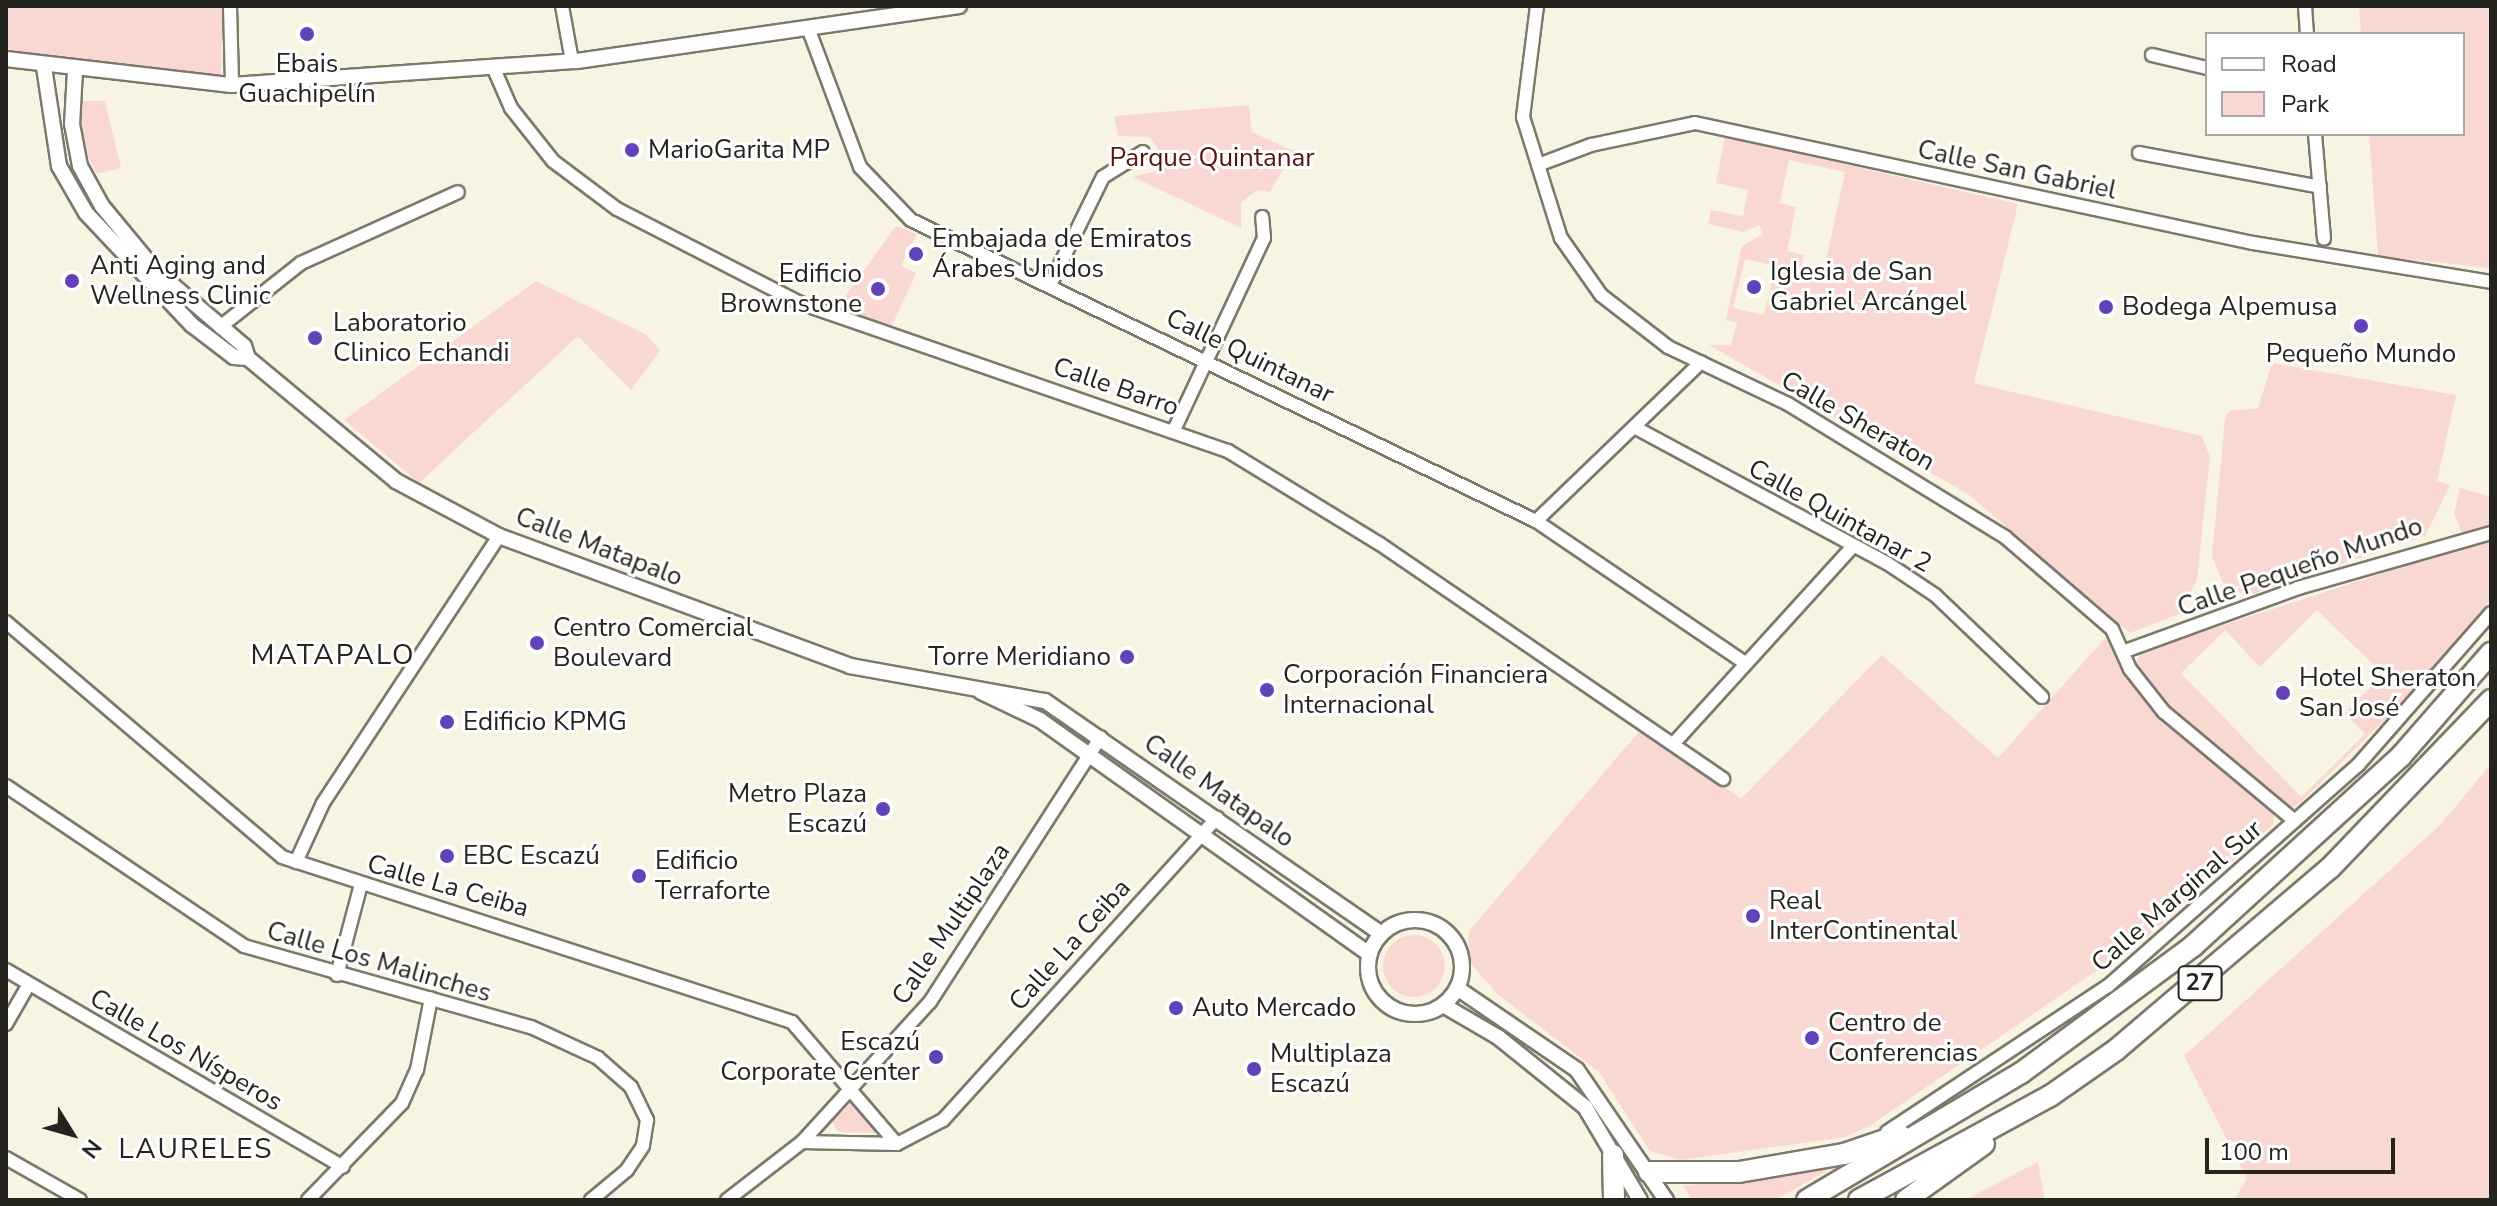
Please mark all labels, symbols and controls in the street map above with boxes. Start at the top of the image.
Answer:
marker: Ebais Guachipelín [296,23,318,45]
legend [2205,32,2465,136]
place label: Ebais Guachipelín [238,48,376,110]
text: Road [2281,48,2337,80]
text: Park [2281,88,2329,120]
place label: MarioGarita MP [648,134,830,166]
street label: Calle San Gabriel [1915,134,2119,206]
marker: MarioGarita MP [623,141,641,159]
park label: Parque Quintanar [1109,142,1315,174]
place label: Embajada de Emiratos Árabes Unidos [932,223,1192,284]
marker: Embajada de Emiratos Árabes Unidos [907,245,925,263]
place label: Anti Aging and Wellness Clinic [90,250,271,312]
place label: Iglesia de San Gabriel Arcángel [1770,256,1967,318]
place label: Edificio Brownstone [720,258,862,320]
marker: Anti Aging and Wellness Clinic [61,270,83,292]
marker: Iglesia de San Gabriel Arcángel [1745,278,1763,296]
marker: Edificio Brownstone [869,280,887,298]
place label: Bodega Alpemusa [2122,291,2337,323]
marker: Bodega Alpemusa [2097,298,2115,316]
street label: Calle Quintanar [1161,302,1339,410]
place label: Laboratorio Clinico Echandi [333,307,510,368]
marker: Pequeño Mundo [2352,317,2370,335]
marker: Laboratorio Clinico Echandi [304,327,326,349]
place label: Pequeño Mundo [2266,338,2456,370]
street label: Calle Barro [1049,351,1183,423]
street label: Calle Sheraton [1776,364,1940,478]
street label: Calle Quintanar 2 [1743,453,1937,579]
street label: Calle Matapalo [511,501,687,593]
street label: Calle Pequeño Mundo [2173,510,2427,624]
place label: Centro Comercial Boulevard [553,612,753,674]
marker: Centro Comercial Boulevard [528,634,546,652]
district label: MATAPALO [250,638,416,672]
place label: Torre Meridiano [928,641,1111,673]
marker: Torre Meridiano [1118,648,1136,666]
place label: Corporación Financiera Internacional [1283,659,1548,720]
place label: Hotel Sheraton San José [2299,662,2476,724]
marker: Corporación Financiera Internacional [1258,681,1276,699]
marker: Hotel Sheraton San José [2274,684,2292,702]
place label: Edificio KPMG [463,706,627,738]
marker: Edificio KPMG [438,713,456,731]
street label: Calle Matapalo [1138,728,1300,854]
place label: Metro Plaza Escazú [728,778,867,840]
marker: Metro Plaza Escazú [874,800,892,818]
street label: Calle Marginal Sur [2085,813,2269,979]
street label: Calle Multiplaza [885,837,1017,1011]
place label: EBC Escazú [463,840,600,872]
place label: Edificio Terraforte [655,845,770,906]
marker: EBC Escazú [438,847,456,865]
street label: Calle La Ceiba [364,848,532,924]
marker: Edificio Terraforte [630,867,648,885]
street label: Calle La Ceiba [1003,873,1137,1017]
place label: Real InterContinental [1769,885,1957,946]
marker: Real InterContinental [1744,907,1762,925]
street label: Calle Los Malinches [263,915,495,1009]
road number: 27 [2176,963,2224,1003]
street label: Calle Los Nísperos [84,982,288,1118]
place label: Auto Mercado [1192,992,1356,1024]
marker: Auto Mercado [1167,999,1185,1017]
place label: Centro de Conferencias [1828,1007,1978,1068]
place label: Escazú Corporate Center [720,1026,920,1088]
marker: Centro de Conferencias [1803,1029,1821,1047]
place label: Multiplaza Escazú [1270,1038,1392,1100]
marker: Escazú Corporate Center [927,1048,945,1066]
marker: Multiplaza Escazú [1245,1060,1263,1078]
north arrow [32,1094,112,1174]
scale bar [2209,1122,2399,1172]
district label: LAURELES [119,1132,273,1166]
text: N [74,1133,108,1164]
text: 100 m [2219,1136,2289,1168]

